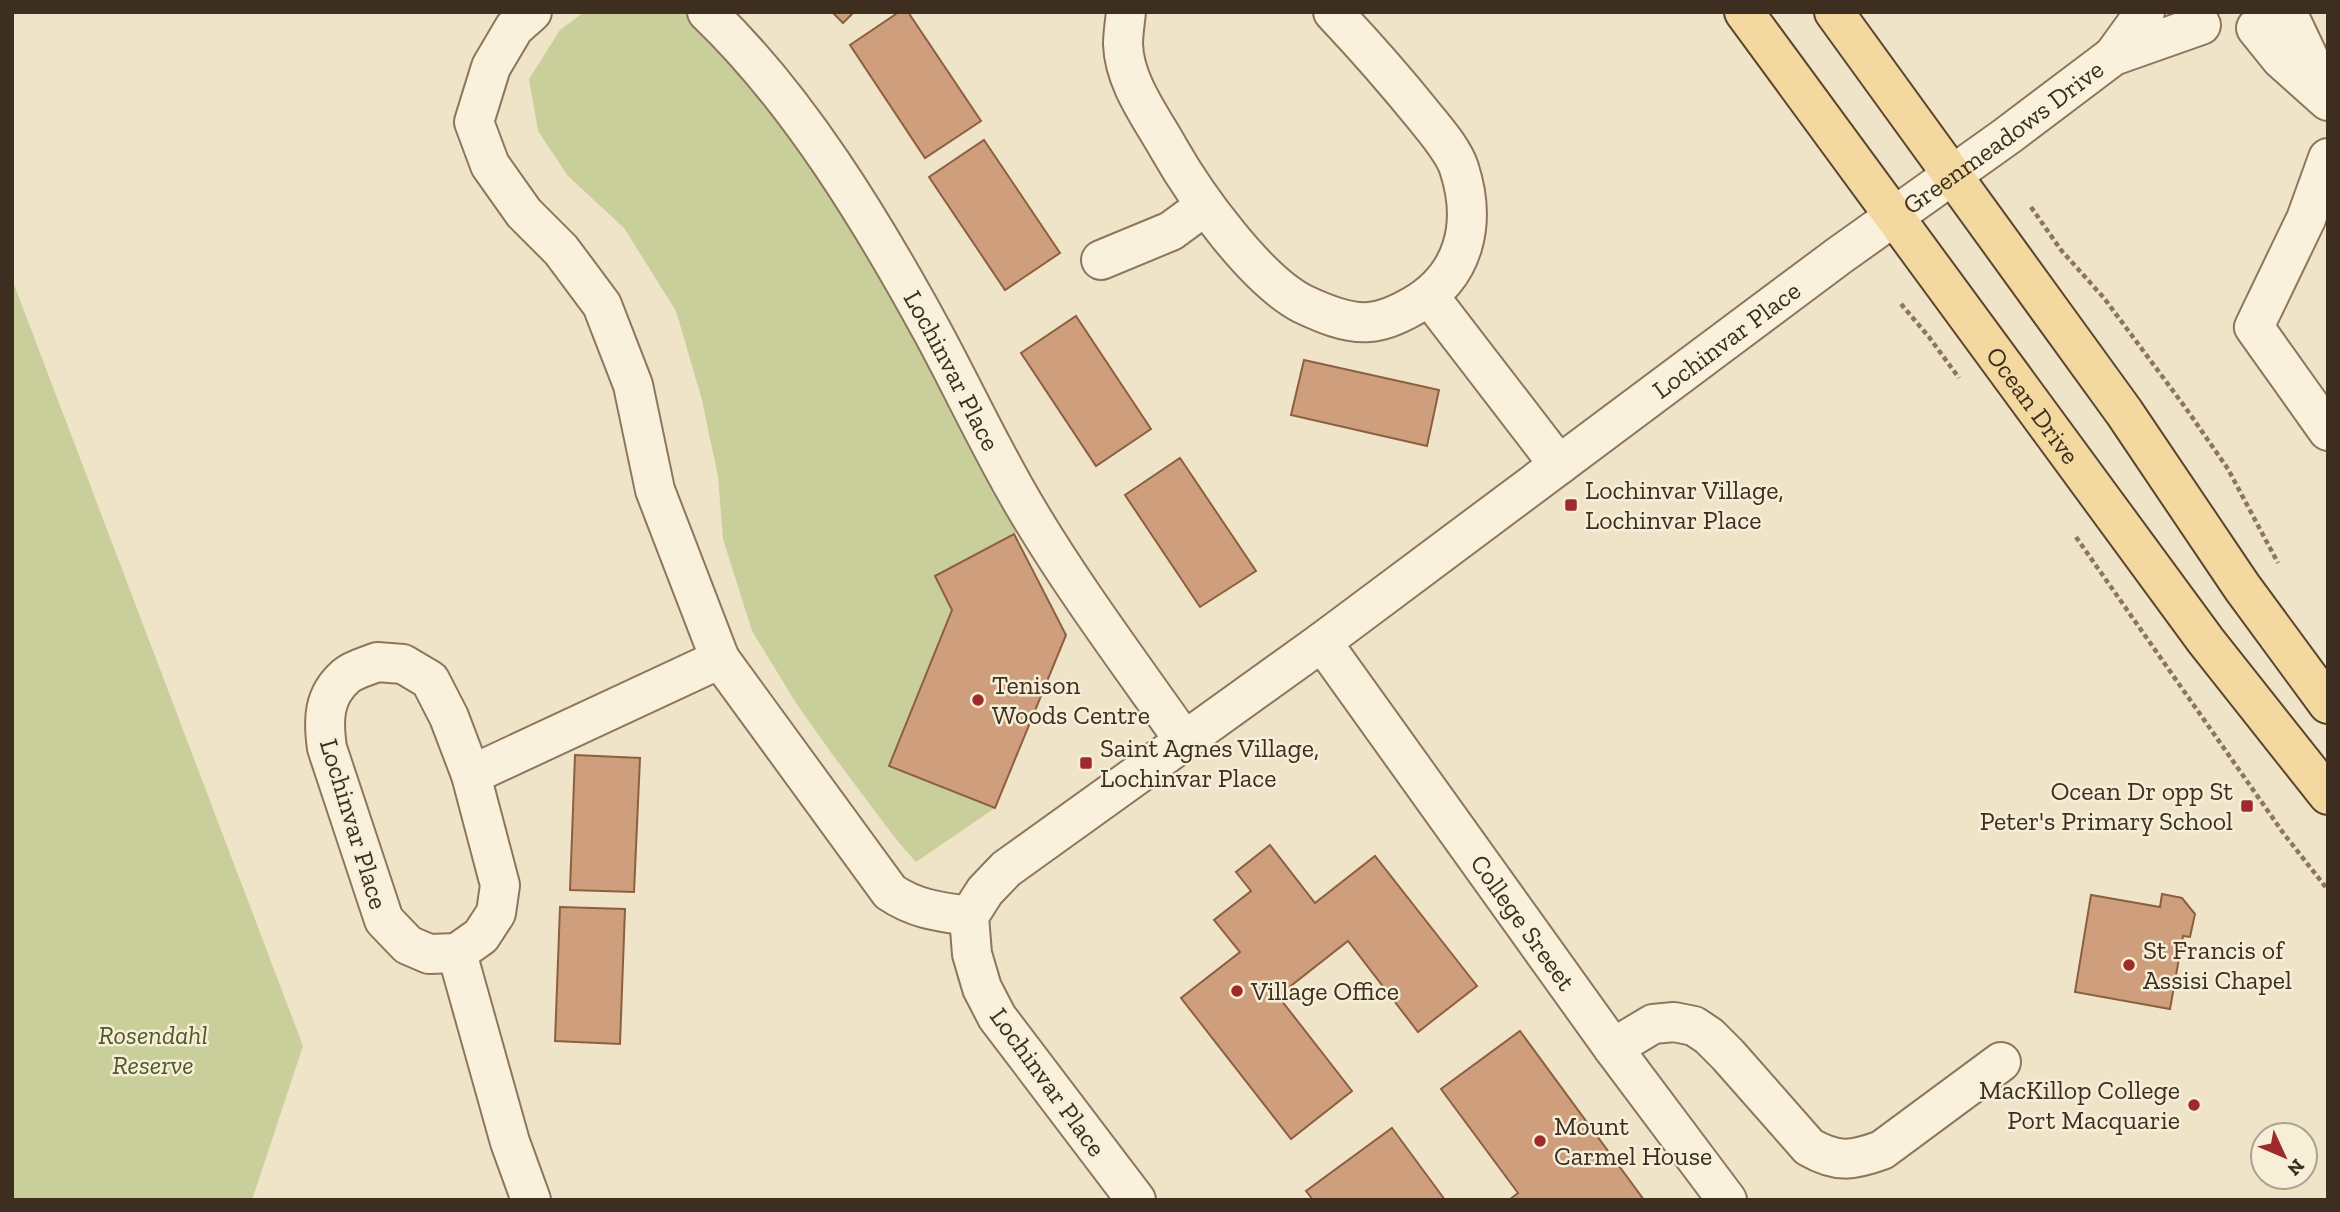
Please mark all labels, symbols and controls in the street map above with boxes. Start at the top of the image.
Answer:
street label: Greenmeadows Drive [1896,53,2110,221]
street label: Lochinvar Place [1646,274,1807,406]
street label: Lochinvar Place [897,285,1007,456]
street label: Ocean Drive [1979,340,2087,470]
place label: Lochinvar Village, Lochinvar Place [1585,474,1784,536]
marker: Lochinvar Village, Lochinvar Place [1563,497,1579,513]
place label: Tenison Woods Centre [992,669,1150,731]
marker: Tenison Woods Centre [970,692,986,708]
place label: Saint Agnes Village, Lochinvar Place [1100,732,1319,794]
street label: Lochinvar Place [313,735,395,913]
marker: Saint Agnes Village, Lochinvar Place [1078,755,1094,771]
place label: Ocean Dr opp St Peter's Primary School [1980,775,2233,837]
marker: Ocean Dr opp St Peter's Primary School [2239,798,2255,814]
street label: College Sreeet [1463,848,1583,997]
place label: St Francis of Assisi Chapel [2143,934,2292,996]
marker: St Francis of Assisi Chapel [2121,957,2137,973]
place label: Village Office [1250,975,1399,1007]
marker: Village Office [1229,983,1245,999]
street label: Lochinvar Place [983,1001,1113,1163]
park label: Rosendahl Reserve [98,1019,208,1081]
place label: MacKillop College Port Macquarie [1979,1074,2180,1136]
marker: MacKillop College Port Macquarie [2186,1097,2202,1113]
place label: Mount Carmel House [1554,1110,1712,1172]
north arrow [2249,1121,2319,1191]
marker: Mount Carmel House [1532,1133,1548,1149]
text: N [2283,1154,2309,1181]

